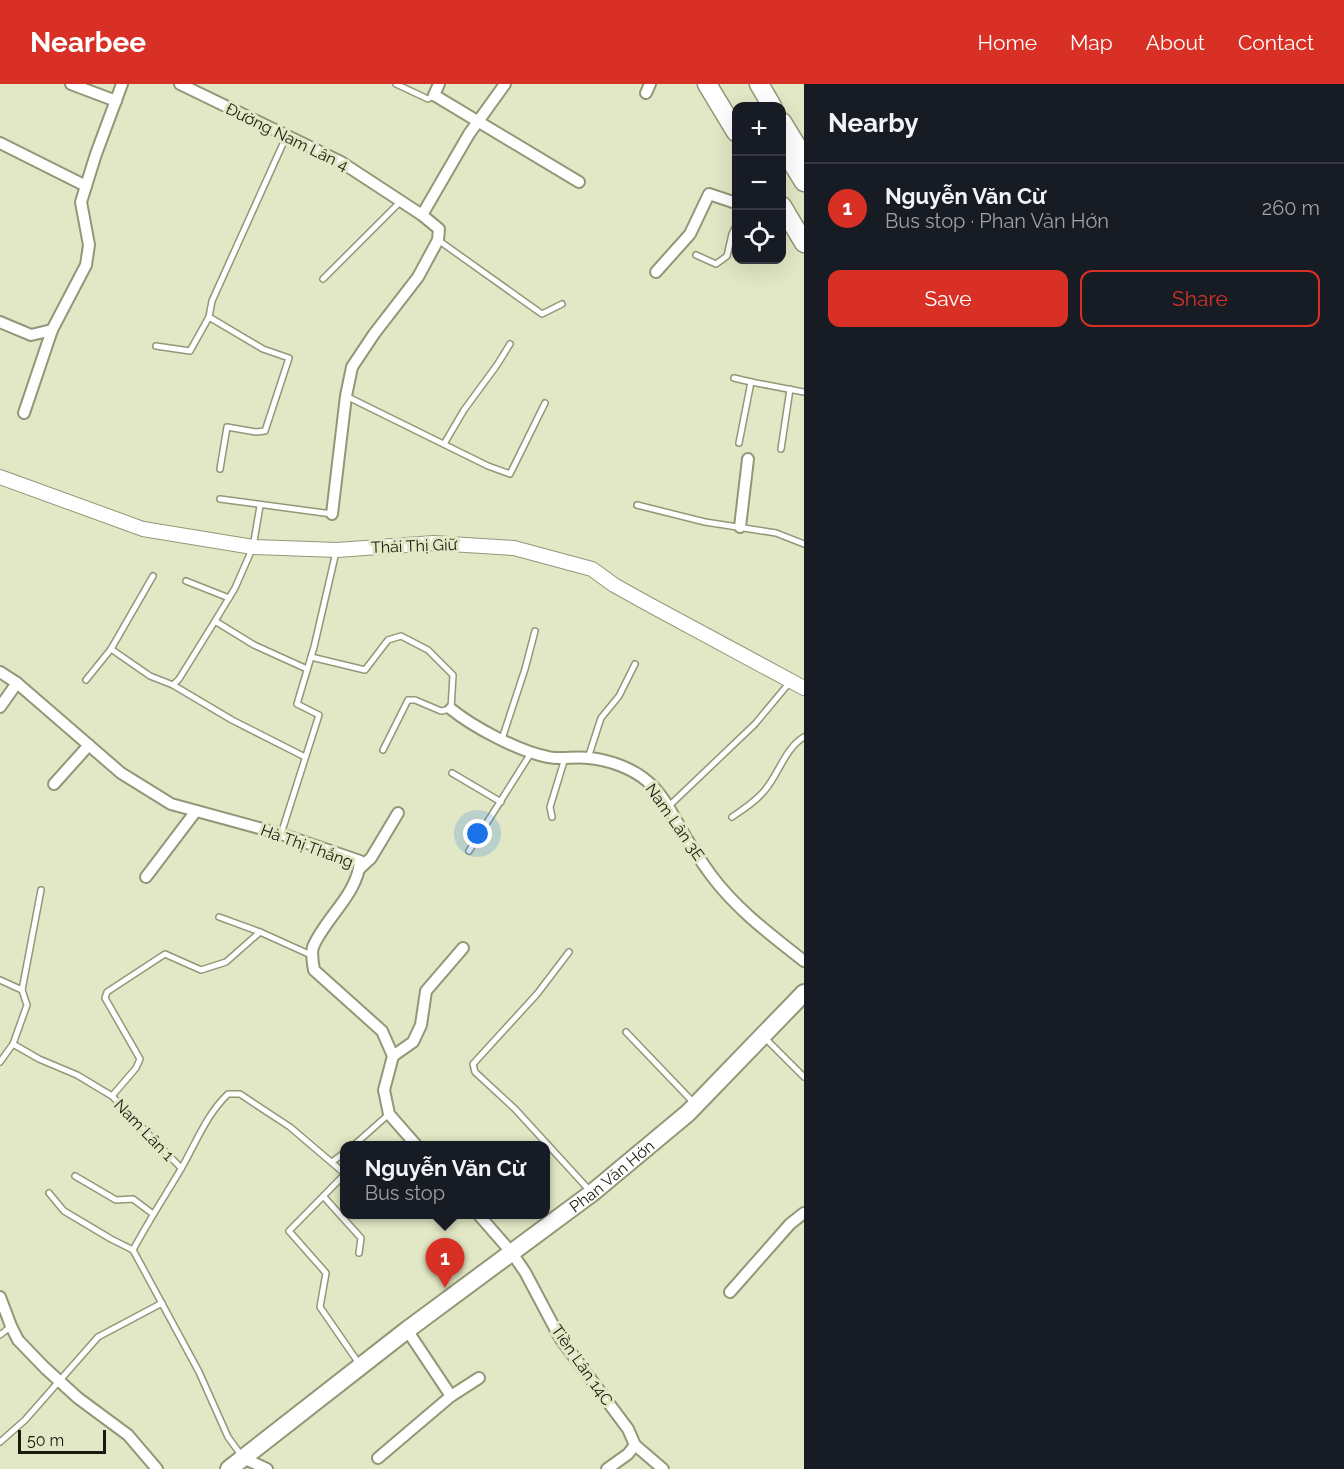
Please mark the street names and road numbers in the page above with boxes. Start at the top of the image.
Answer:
street label: Đường Nam Lân 4 [223,99,352,175]
street label: Thái Thị Giữ [371,535,458,557]
street label: Nam Lân 3E [642,780,709,864]
street label: Hà Thị Thắng [258,820,356,872]
street label: Nam Lân 1 [110,1095,178,1165]
street label: Phan Văn Hớn [566,1136,658,1216]
street label: Tiền Lân 14C [547,1321,617,1409]

